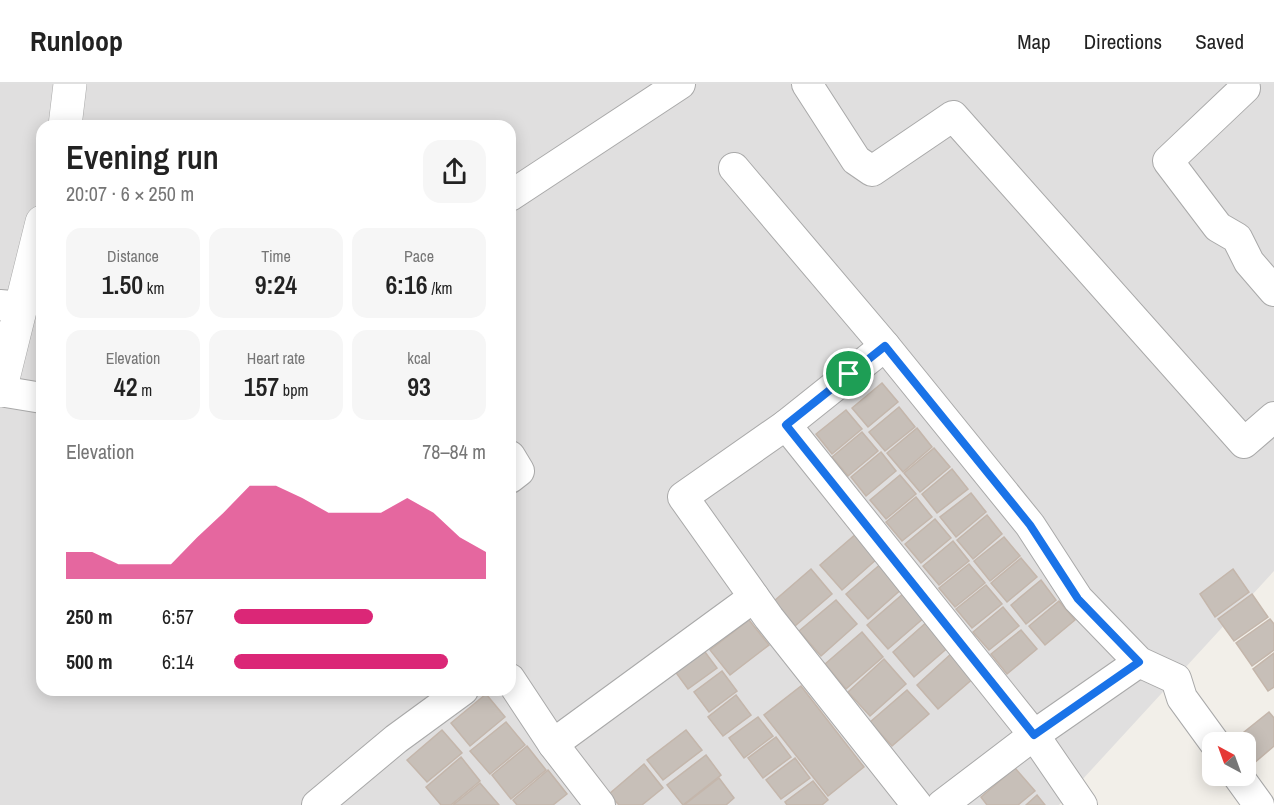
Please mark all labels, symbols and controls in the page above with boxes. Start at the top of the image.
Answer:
text: Runloop [30,22,123,60]
text: Map [1017,27,1051,56]
text: Directions [1084,27,1162,56]
text: Saved [1195,27,1244,56]
text: Evening run [66,135,219,179]
button: share [423,140,486,203]
text: 20:07 · 6 × 250 m [66,180,194,207]
text: Distance [107,245,159,267]
text: Time [261,245,291,267]
text: Pace [404,245,434,267]
text: 1.50 [102,267,143,302]
text: 9:24 [255,267,297,302]
text: 6:16 [385,267,428,302]
text: km [143,277,164,299]
text: /km [428,277,453,299]
text: Elevation [106,347,160,369]
text: Heart rate [247,347,305,369]
text: kcal [407,347,431,369]
pin [823,348,874,399]
icon: arrive [832,357,865,390]
text: 42 [114,369,138,404]
text: 157 [244,369,279,404]
text: 93 [407,369,431,404]
text: m [138,379,152,401]
text: bpm [279,379,308,401]
text: Elevation [66,438,134,465]
text: 78–84 m [422,438,486,465]
text: 250 m [66,603,113,630]
text: 6:57 [162,603,194,630]
text: 500 m [66,648,113,675]
text: 6:14 [162,648,194,675]
north arrow [1202,732,1256,786]
map controls [1202,732,1256,786]

